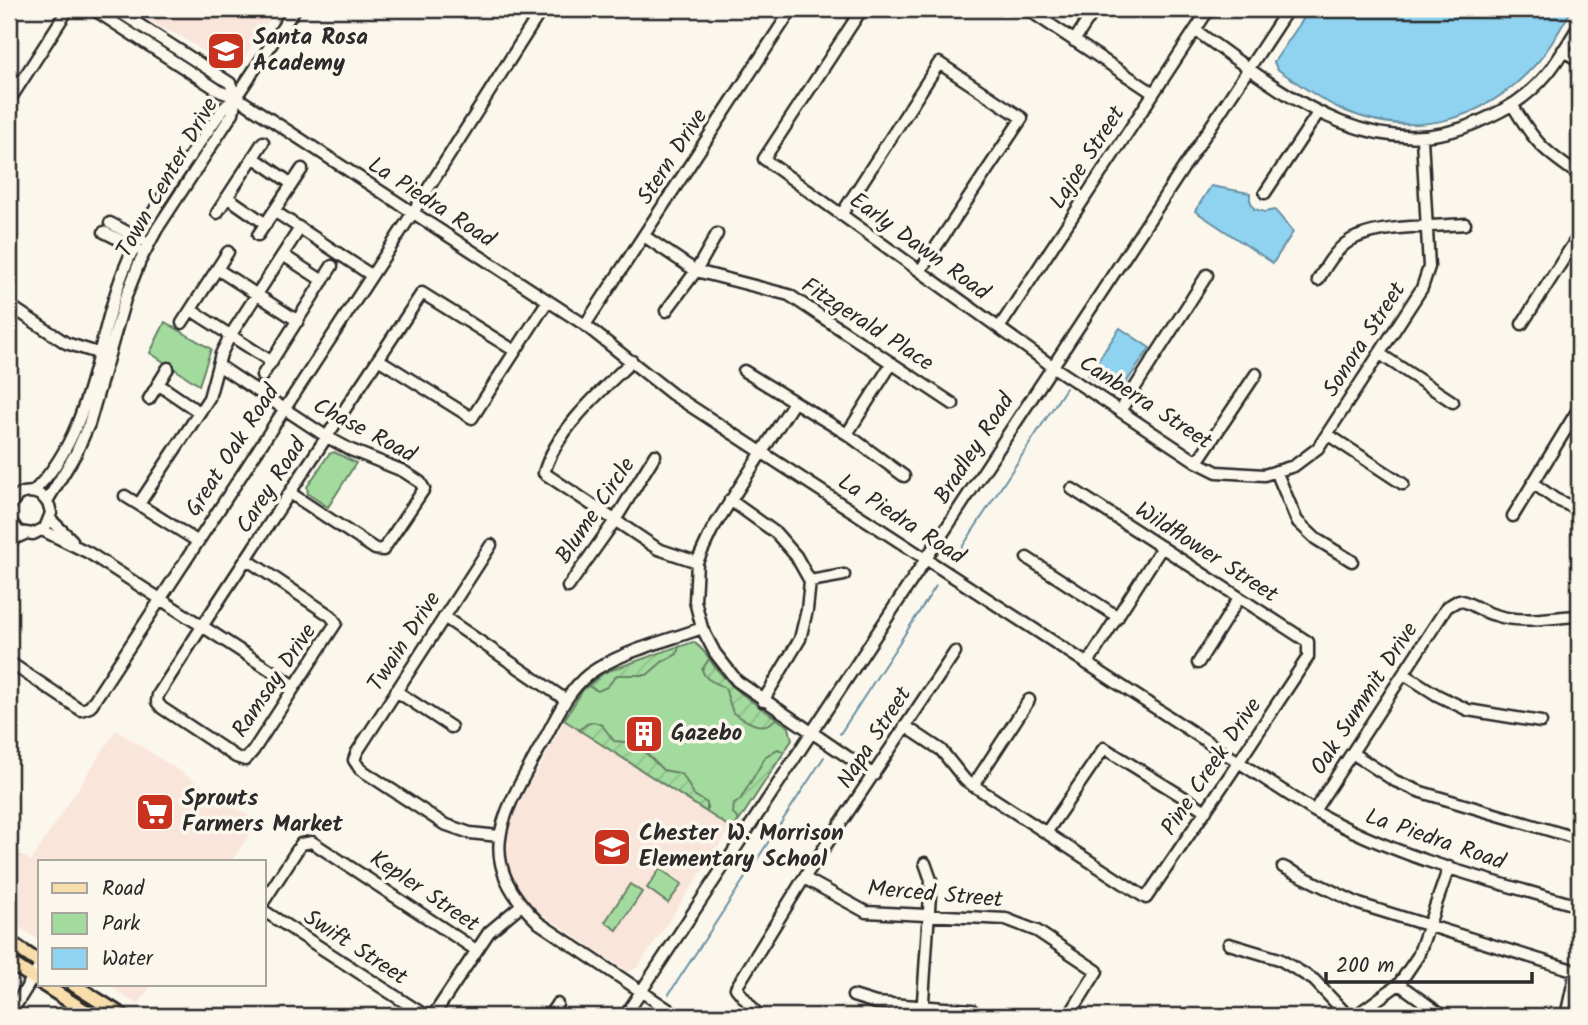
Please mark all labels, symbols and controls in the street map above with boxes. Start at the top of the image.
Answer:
place label: Santa Rosa Academy [253,20,368,82]
school or university icon: Santa Rosa Academy [205,30,247,72]
street label: Town Center Drive [107,91,229,265]
street label: Lajoe Street [1041,98,1136,217]
street label: Stern Drive [628,102,718,212]
street label: La Piedra Road [360,148,502,258]
street label: Early Dawn Road [841,184,997,311]
street label: Fitzgerald Place [793,269,941,381]
street label: Sonora Street [1314,274,1416,405]
street label: Canberra Street [1071,346,1220,460]
street label: Great Oak Road [177,377,290,525]
street label: Bradley Road [925,386,1025,512]
street label: Chase Road [306,389,423,474]
street label: Carey Road [227,430,317,541]
street label: Blume Circle [547,450,645,572]
street label: La Piedra Road [830,465,972,575]
street label: Wildflower Street [1127,493,1286,613]
street label: Twain Drive [359,585,451,699]
street label: Oak Summit Drive [1302,615,1428,783]
street label: Ramsay Drive [223,617,327,745]
street label: Napa Street [828,679,922,796]
street label: Pine Creek Drive [1152,691,1272,843]
building icon: Gazebo [623,713,665,755]
place label: Gazebo [671,716,742,752]
place label: Sprouts Farmers Market [182,781,344,843]
supermarket icon: Sprouts Farmers Market [134,791,176,833]
street label: La Piedra Road [1360,799,1510,881]
place label: Chester W. Morrison Elementary School [639,816,844,878]
school or university icon: Chester W. Morrison Elementary School [591,826,633,868]
street label: Kepler Street [362,842,487,943]
legend [38,860,266,986]
street label: Merced Street [866,871,1005,919]
text: Road [102,873,145,906]
street label: Swift Street [296,901,415,996]
text: Park [102,908,140,941]
scale bar [1326,941,1532,985]
text: Water [102,943,154,976]
text: 200 m [1336,950,1394,983]

